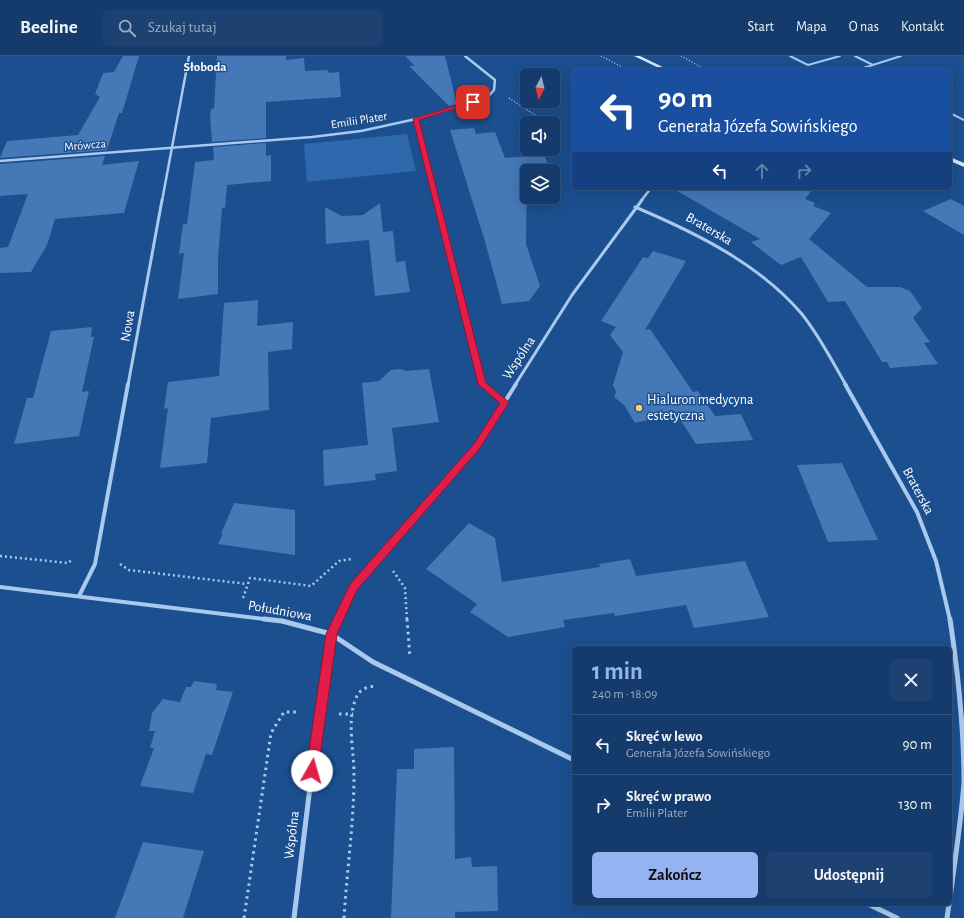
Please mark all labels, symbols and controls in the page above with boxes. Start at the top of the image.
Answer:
search box [102,10,382,46]
icon: search [116,17,138,39]
text: Beeline [20,18,78,37]
text: Szukaj tutaj [148,20,217,35]
text: Start [747,20,774,34]
text: Mapa [796,20,827,34]
text: O nas [849,20,879,34]
text: Kontakt [901,20,944,34]
district label: Słoboda [184,61,226,74]
north arrow [520,68,560,108]
map controls [520,68,560,204]
icon: left [592,84,644,136]
pin [456,85,490,119]
text: 90 m [658,85,713,113]
icon: arrive [462,91,484,113]
street label: Emilii Plater [330,110,388,130]
button: sound [520,116,560,156]
text: Generała Józefa Sowińskiego [658,118,858,136]
street label: Mrówcza [64,137,107,153]
icon: left [709,160,731,182]
icon: ahead [751,160,773,182]
icon: right [793,160,815,182]
button: layers [520,164,560,204]
street label: Braterska [683,210,735,248]
street label: Nowa [118,309,138,343]
street label: Wspólna [500,334,538,382]
place label: Hialuron medycyna estetyczna [647,393,754,423]
marker: Hialuron medycyna estetyczna [634,403,644,413]
street label: Braterska [900,465,936,517]
street label: Południowa [247,599,314,624]
button: close [890,659,932,701]
text: 1 min [592,660,643,684]
text: 240 m · 18:09 [592,688,657,701]
text: Skręć w lewo [626,729,703,744]
icon: left [592,734,614,756]
text: 90 m [903,737,932,752]
text: Generała Józefa Sowińskiego [626,747,770,760]
position arrow [291,750,333,792]
text: Skręć w prawo [626,789,711,804]
icon: right [592,794,614,816]
text: 130 m [898,797,932,812]
text: Emilii Plater [626,807,687,820]
street label: Wspólna [282,810,302,860]
button: Zakończ [592,852,758,898]
button: Udostępnij [766,852,932,898]

